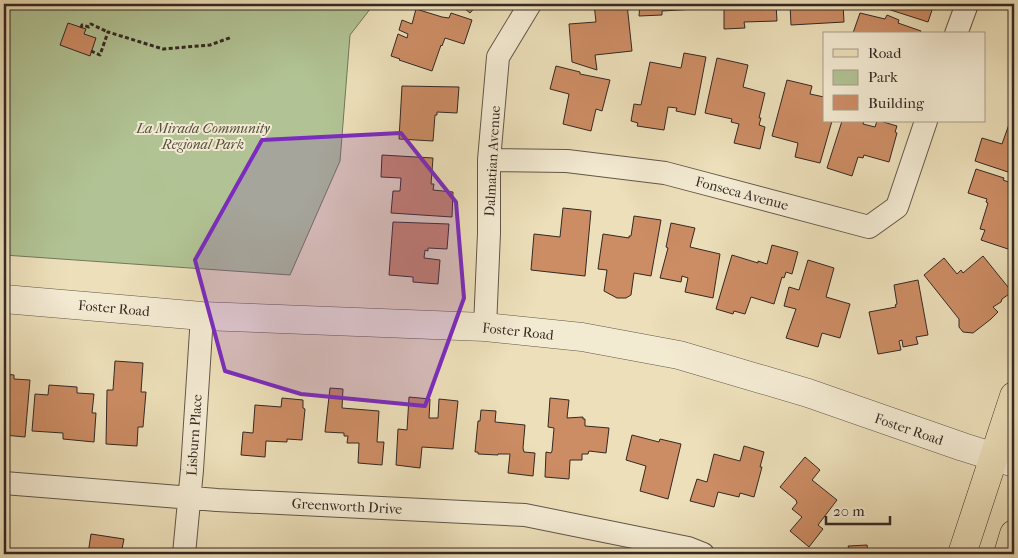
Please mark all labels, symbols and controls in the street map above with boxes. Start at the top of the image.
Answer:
legend [823,32,986,122]
text: Road [868,44,902,62]
text: Park [868,68,898,86]
text: Building [868,94,925,112]
street label: Dalmatian Avenue [481,105,504,217]
park label: La Mirada Community Regional Park [135,120,271,153]
street label: Fonseca Avenue [694,173,790,214]
street label: Foster Road [77,297,151,320]
street label: Foster Road [481,319,555,344]
street label: Lisburn Place [183,394,206,476]
street label: Foster Road [872,410,946,449]
scale bar [826,493,889,525]
street label: Greenworth Drive [291,495,403,518]
text: 20 m [833,502,865,520]

